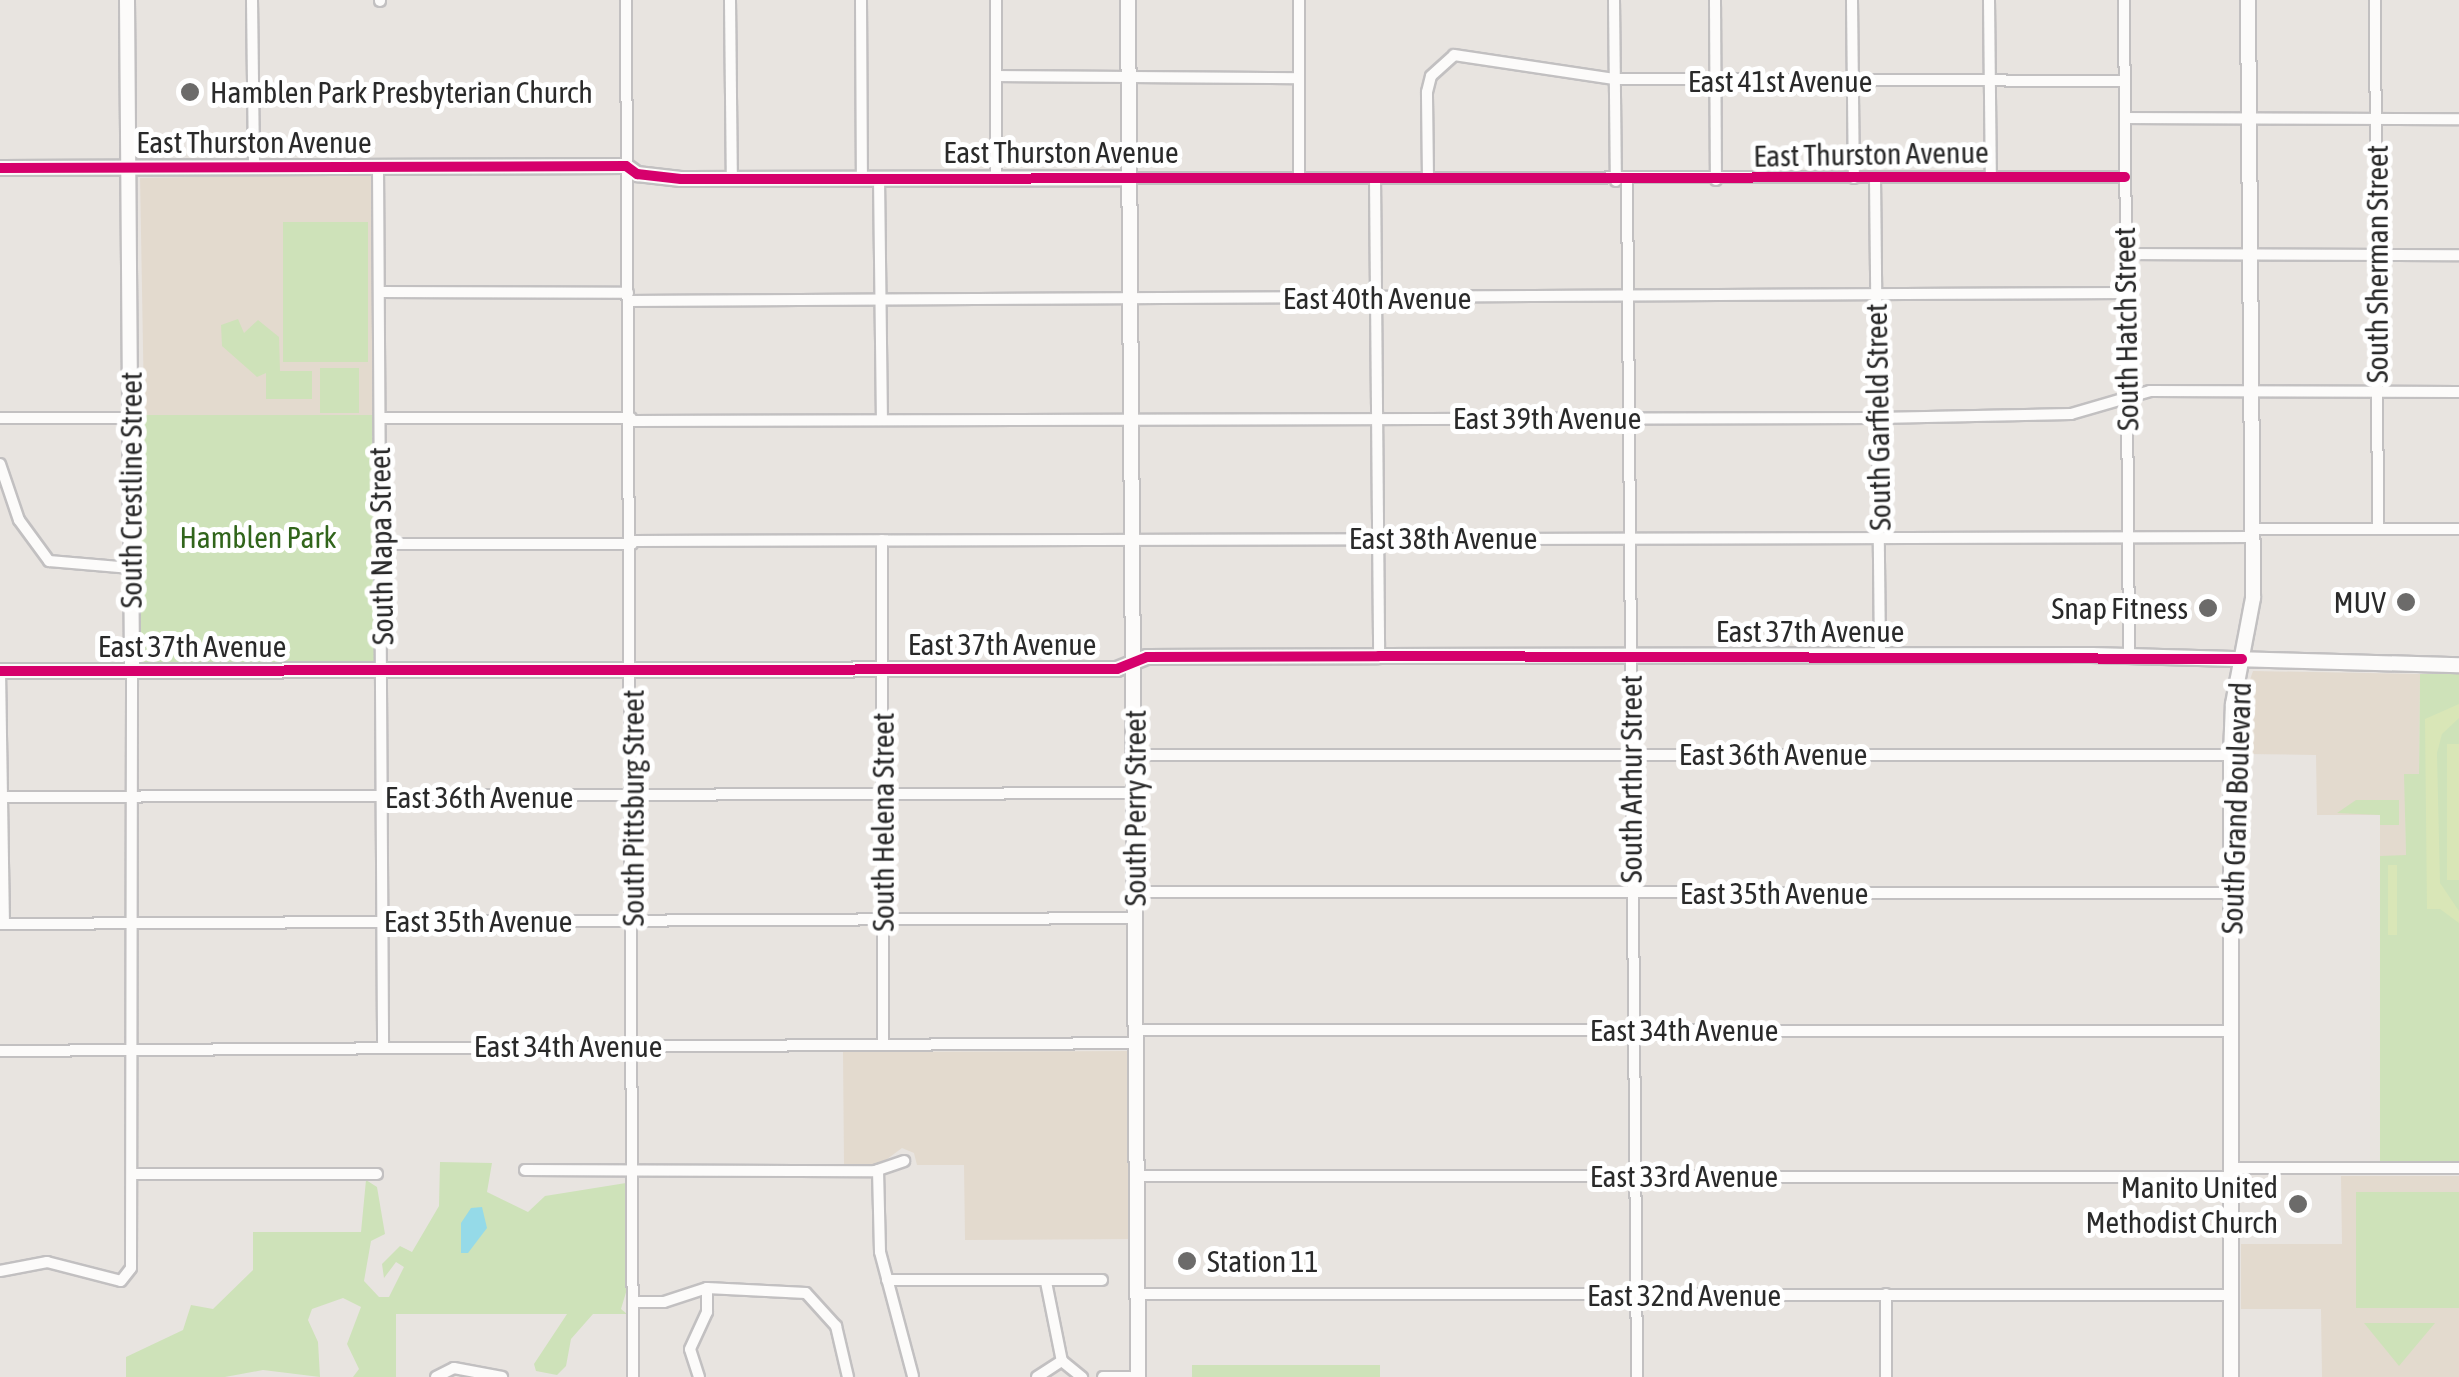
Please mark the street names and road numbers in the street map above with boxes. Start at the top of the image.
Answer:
street label: East 41st Avenue [1688,63,1872,99]
street label: East Thurston Avenue [136,124,372,160]
street label: East Thurston Avenue [943,134,1179,170]
street label: East Thurston Avenue [1753,134,1989,174]
street label: South Sherman Street [2359,145,2395,383]
street label: South Hatch Street [2106,227,2146,431]
street label: East 40th Avenue [1283,280,1471,316]
street label: South Garfield Street [1858,303,1898,531]
street label: South Crestline Street [113,372,149,608]
street label: East 39th Avenue [1453,400,1641,436]
street label: South Napa Street [361,447,401,645]
street label: East 38th Avenue [1349,520,1537,556]
street label: East 37th Avenue [1716,613,1904,649]
street label: East 37th Avenue [908,626,1096,662]
street label: East 37th Avenue [98,628,286,664]
street label: South Arthur Street [1613,675,1649,883]
street label: South Grand Boulevard [2214,681,2258,935]
street label: South Pittsburg Street [615,690,651,926]
street label: South Perry Street [1117,710,1153,906]
street label: South Helena Street [865,712,901,932]
street label: East 36th Avenue [1679,736,1867,772]
street label: East 36th Avenue [385,779,573,815]
street label: East 35th Avenue [1680,875,1868,911]
street label: East 35th Avenue [384,903,572,939]
street label: East 34th Avenue [1590,1012,1778,1048]
street label: East 34th Avenue [474,1028,662,1064]
street label: East 33rd Avenue [1590,1158,1778,1194]
street label: East 32nd Avenue [1587,1277,1781,1313]

